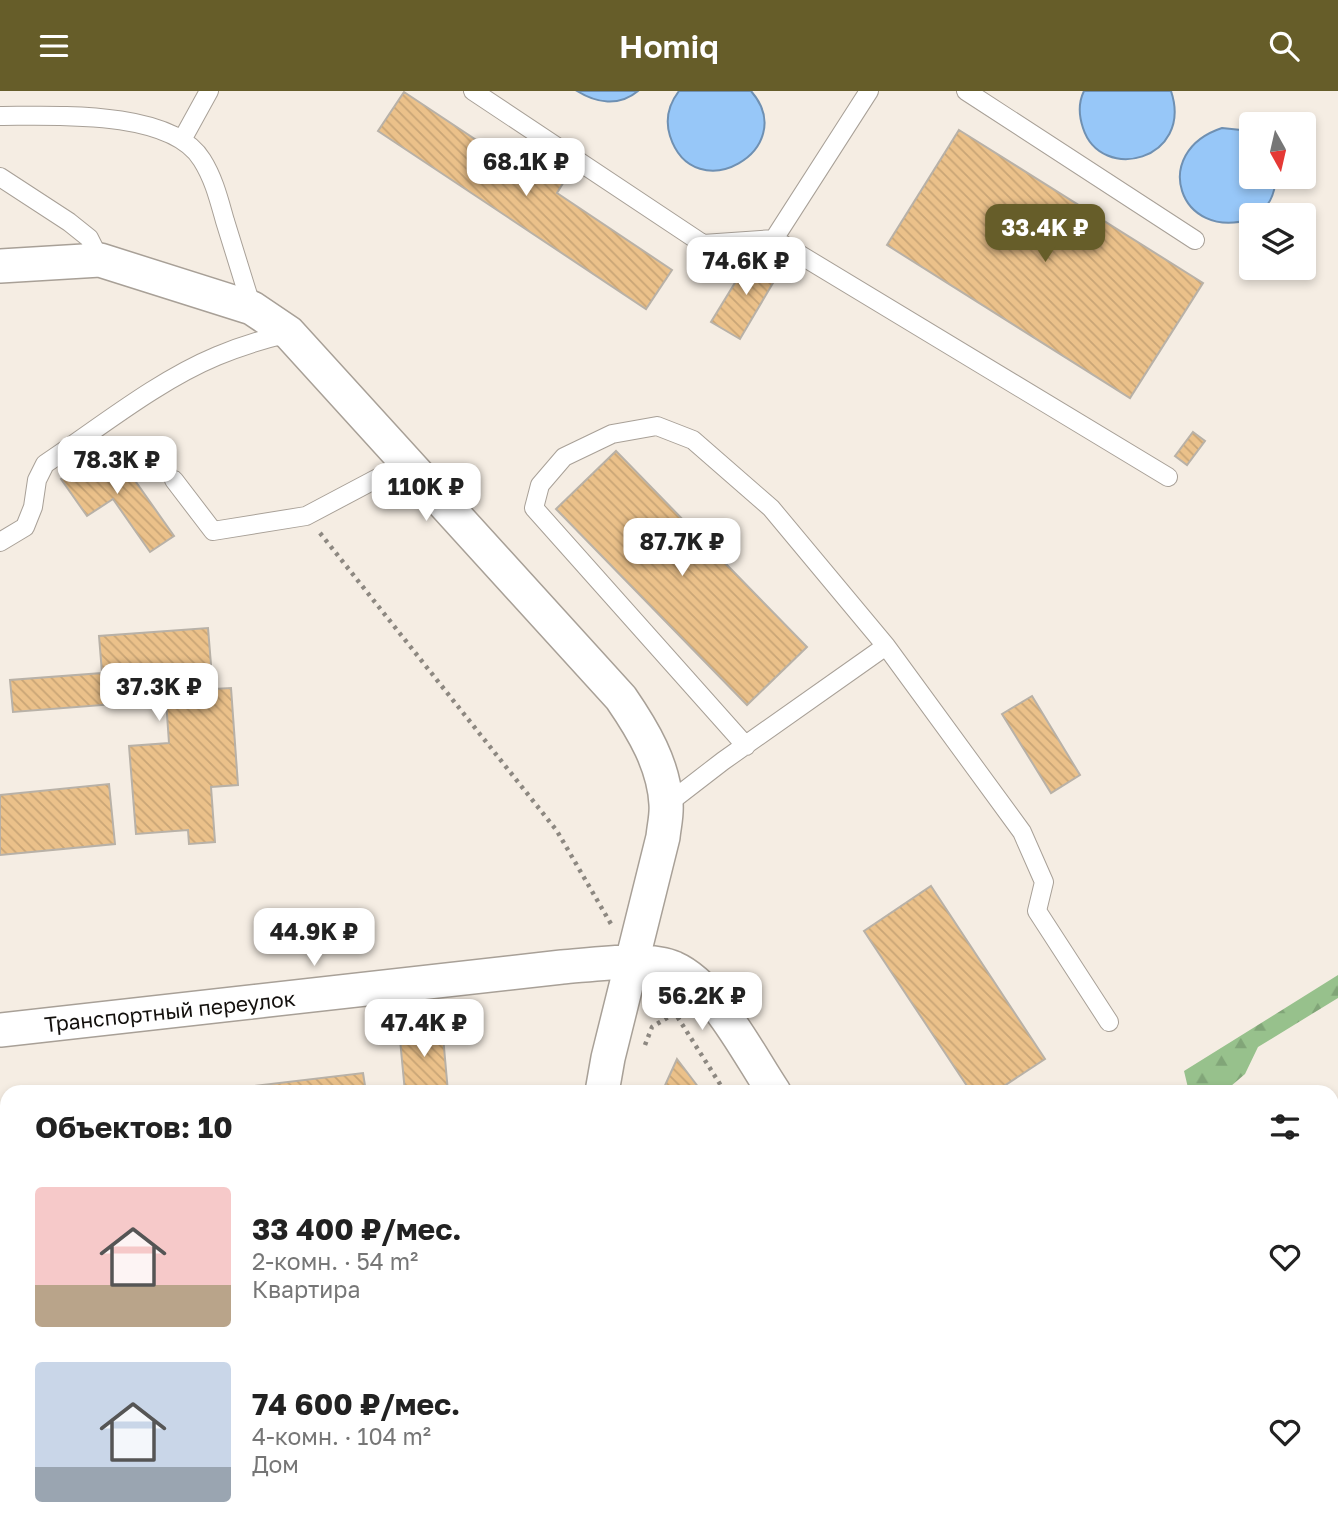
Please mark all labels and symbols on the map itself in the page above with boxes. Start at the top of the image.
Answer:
north arrow [1239,112,1316,189]
pin: 68.1K ₽ [461,139,591,198]
pin: 33.4K ₽ [980,205,1110,264]
pin: 74.6K ₽ [681,237,811,297]
pin: 78.3K ₽ [52,437,182,496]
pin: 110K ₽ [369,463,483,523]
pin: 87.7K ₽ [617,519,747,578]
pin: 37.3K ₽ [94,663,224,723]
pin: 44.9K ₽ [249,909,379,968]
pin: 56.2K ₽ [637,972,767,1032]
street label: Транспортный переулок [43,985,297,1037]
pin: 47.4K ₽ [359,999,489,1059]

